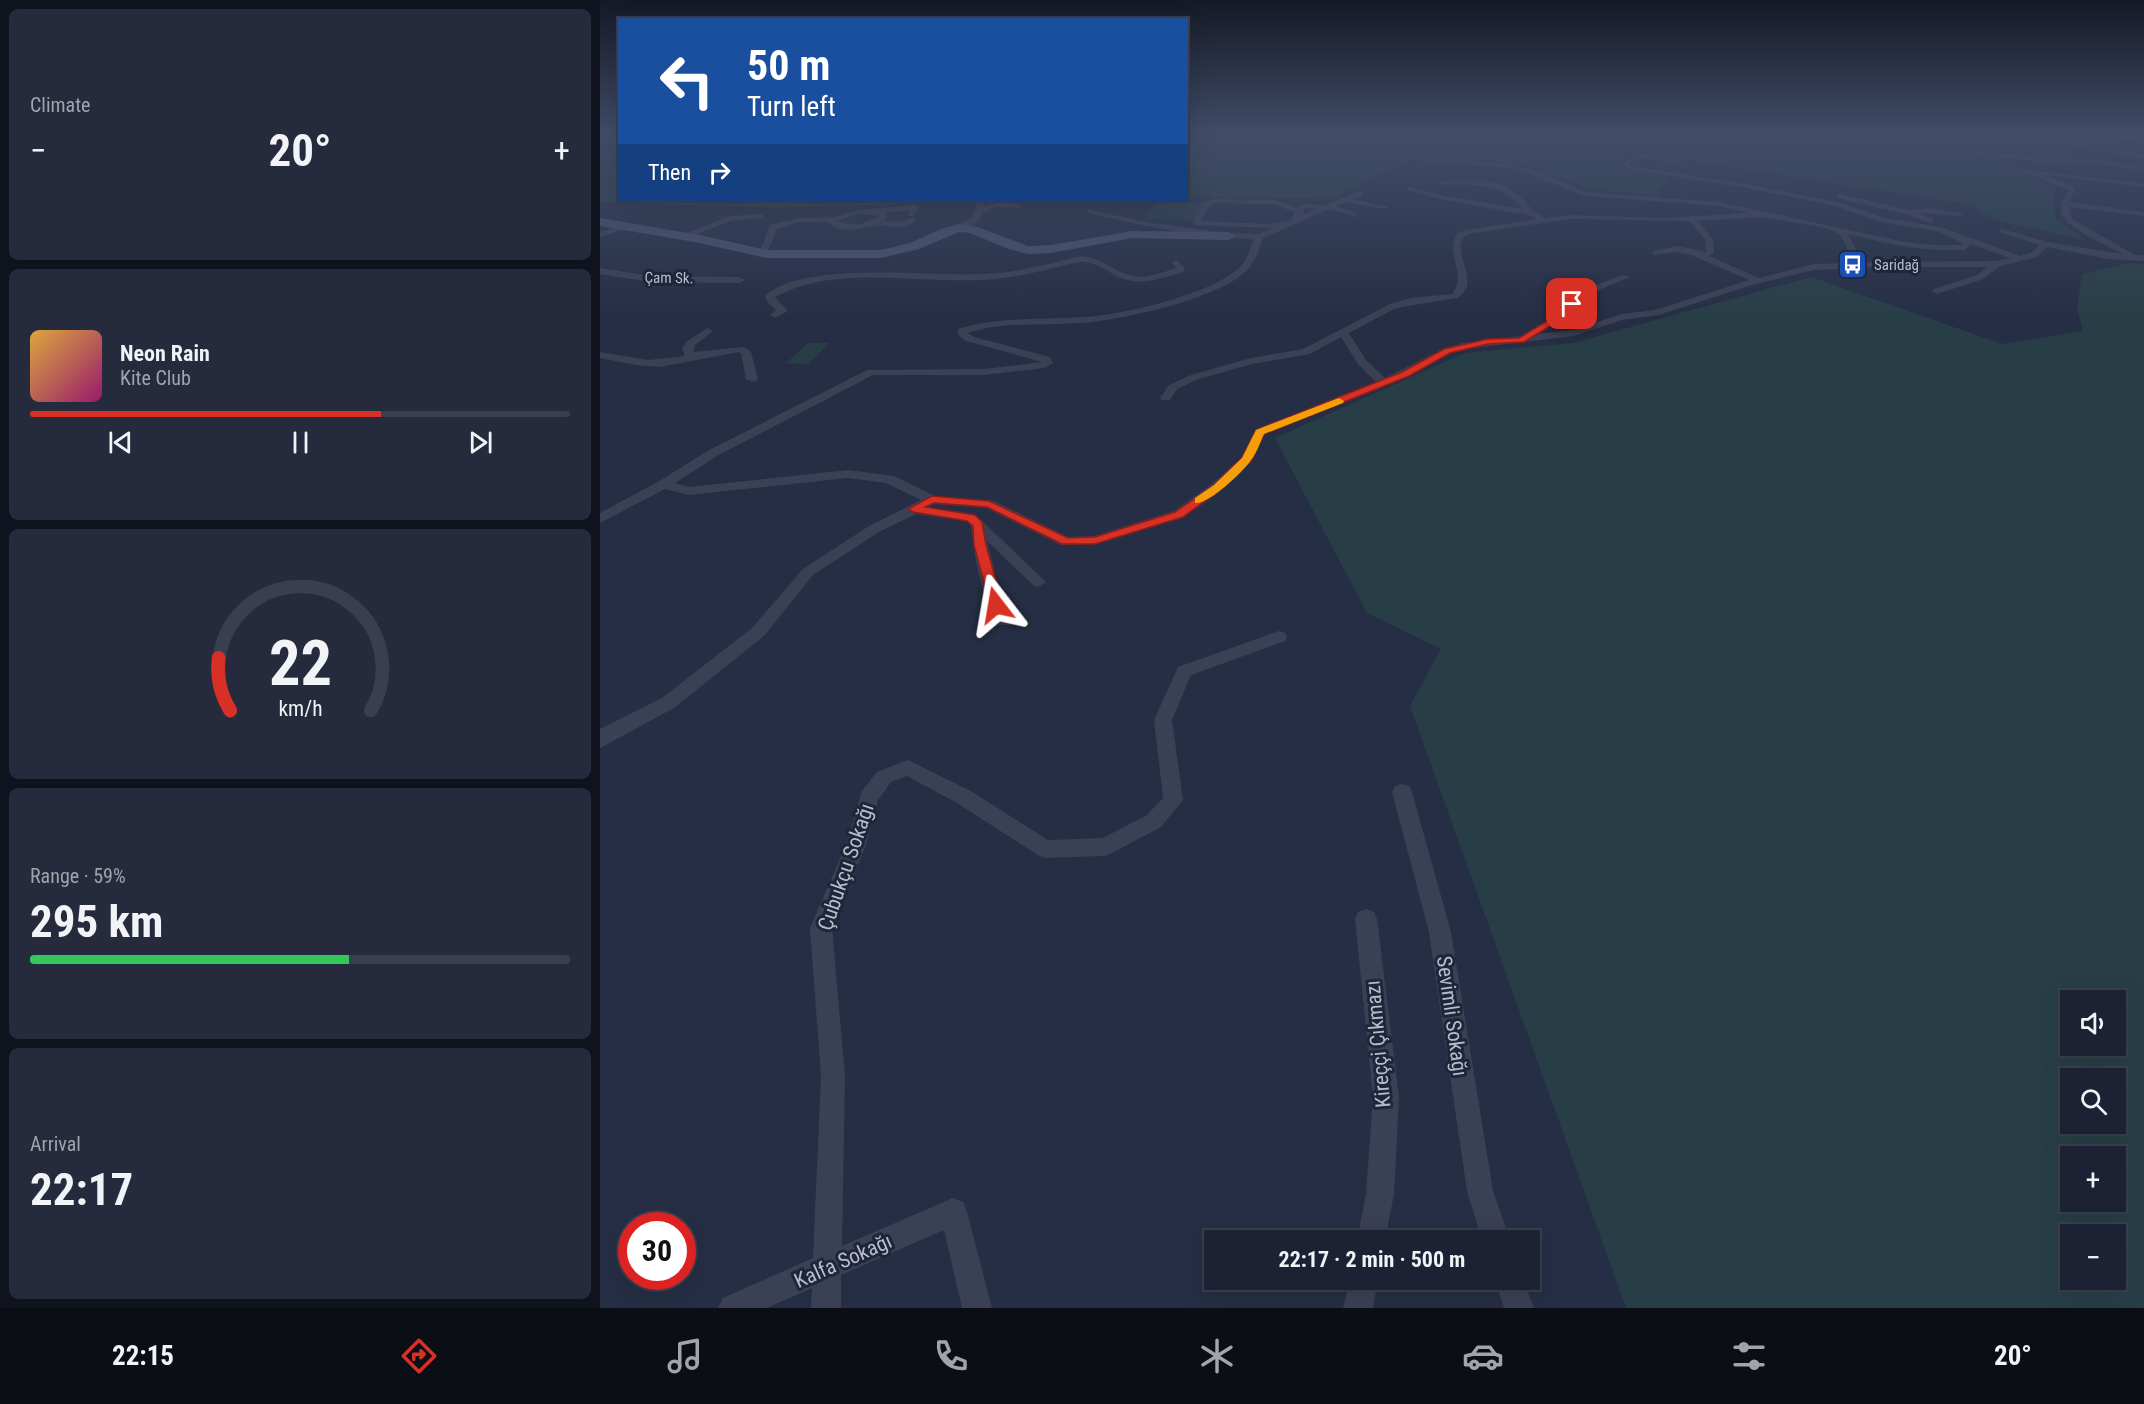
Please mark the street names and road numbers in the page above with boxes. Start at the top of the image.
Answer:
street label: Çam Sk. [644,269,694,287]
street label: Çubukçu Sokağı [813,800,879,934]
street label: Sevimli Sokağı [1432,954,1472,1078]
street label: Kireççi Çıkmazı [1360,979,1396,1109]
street label: Kalfa Sokağı [791,1229,895,1293]

